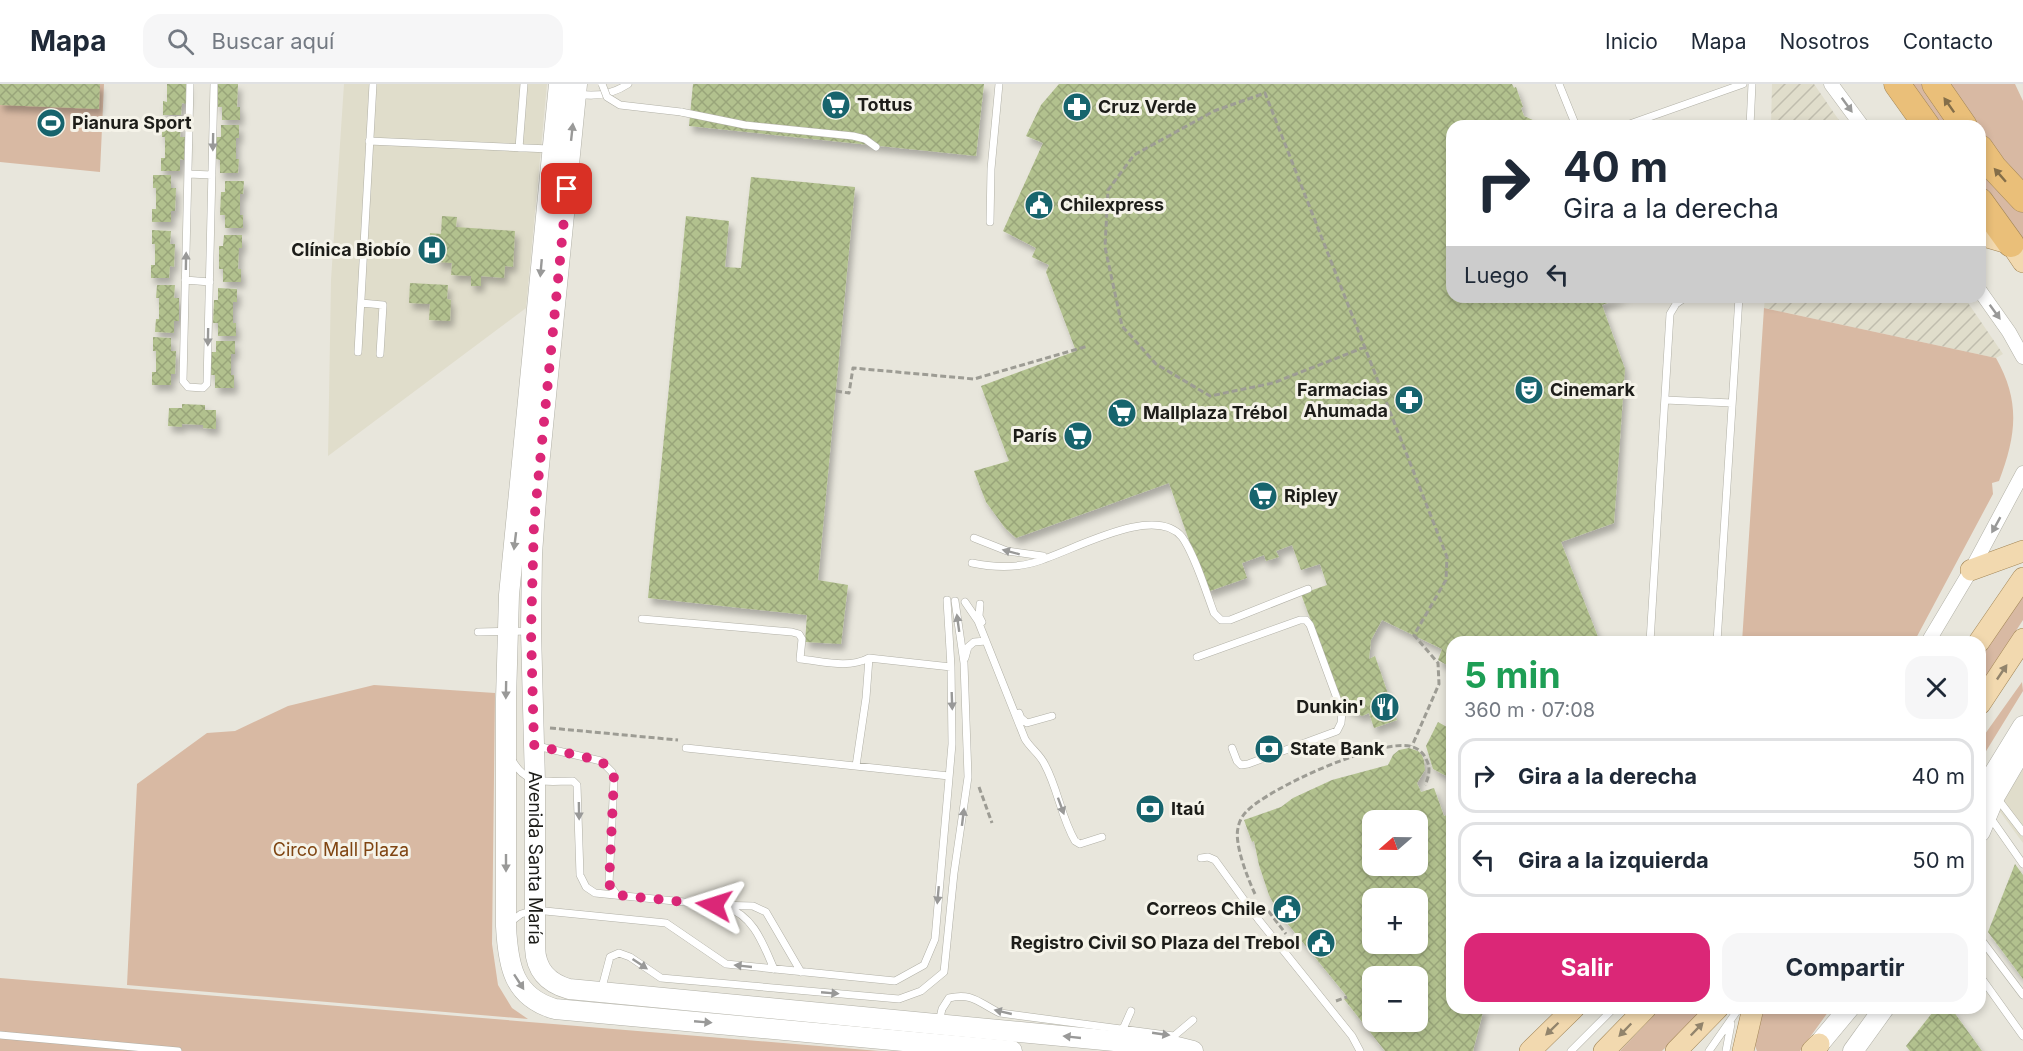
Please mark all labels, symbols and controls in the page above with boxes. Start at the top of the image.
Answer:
search box [143,14,563,68]
text: Mapa [30,24,107,58]
icon: search [164,25,197,58]
text: Buscar aquí [212,28,334,54]
text: Inicio [1605,29,1658,54]
text: Mapa [1691,29,1746,54]
text: Nosotros [1779,29,1870,54]
text: Contacto [1903,29,1993,54]
supermarket icon: Tottus [820,89,852,121]
pharmacy icon: Cruz Verde [1061,91,1093,123]
place label: Tottus [857,94,913,115]
place label: Cruz Verde [1098,96,1197,117]
one-way arrow [1840,97,1852,113]
one-way arrow [1943,98,1955,114]
sports icon: Pianura Sport [35,107,67,139]
place label: Pianura Sport [72,112,192,133]
one-way arrow [567,123,577,142]
one-way arrow [208,133,218,152]
text: 40 m [1563,141,1668,192]
icon: right [1464,144,1542,222]
pin [541,163,592,214]
one-way arrow [1994,168,2007,183]
icon: arrive [550,172,583,205]
public building icon: Chilexpress [1023,189,1055,221]
text: Gira a la derecha [1563,192,1779,225]
place label: Chilexpress [1060,194,1164,215]
hospital icon: Clínica Biobío [416,234,448,266]
place label: Clínica Biobío [291,239,411,260]
one-way arrow [181,252,190,271]
one-way arrow [536,258,546,277]
icon: left [1541,258,1574,291]
text: Luego [1464,262,1529,288]
one-way arrow [1989,303,2001,319]
one-way arrow [204,328,213,347]
theatre icon: Cinemark [1513,374,1545,406]
place label: Farmacias Ahumada [1297,379,1388,421]
place label: Cinemark [1550,379,1636,400]
pharmacy icon: Farmacias Ahumada [1393,384,1425,416]
supermarket icon: Mallplaza Trébol [1106,397,1138,429]
place label: Mallplaza Trébol [1143,402,1288,423]
supermarket icon: París [1062,420,1094,452]
place label: París [1013,425,1057,446]
supermarket icon: Ripley [1247,480,1279,512]
place label: Ripley [1284,485,1338,506]
one-way arrow [1991,517,2001,534]
one-way arrow [510,531,520,550]
one-way arrow [1002,547,1020,556]
one-way arrow [953,613,962,632]
text: 5 min [1464,653,1561,697]
button: close [1905,656,1968,719]
one-way arrow [1996,664,2008,680]
one-way arrow [501,681,511,700]
one-way arrow [947,691,956,710]
restaurant icon: Dunkin' [1369,691,1401,723]
place label: Dunkin' [1296,696,1364,717]
text: 360 m · 07:08 [1464,698,1595,722]
bank icon: State Bank [1253,733,1285,765]
place label: State Bank [1290,738,1385,759]
icon: right [1467,759,1500,792]
text: Gira a la derecha [1518,763,1697,789]
text: 40 m [1911,763,1965,789]
street label: Avenida Santa María [525,770,546,945]
bank icon: Itaú [1134,793,1166,825]
one-way arrow [1056,797,1066,815]
place label: Itaú [1171,798,1205,819]
one-way arrow [574,802,584,821]
one-way arrow [959,807,968,826]
north arrow [1362,810,1428,876]
map controls [1362,810,1428,1032]
park label: Circo Mall Plaza [273,839,409,860]
icon: left [1467,843,1500,876]
text: Gira a la izquierda [1518,847,1709,873]
text: 50 m [1912,847,1965,873]
one-way arrow [501,853,511,872]
position arrow [682,873,746,937]
one-way arrow [934,886,943,905]
button: + [1362,888,1428,954]
public building icon: Correos Chile [1271,893,1303,925]
place label: Correos Chile [1146,898,1266,919]
public building icon: Registro Civil SO Plaza del Trebol [1305,927,1337,959]
place label: Registro Civil SO Plaza del Trebol [1011,932,1300,953]
button: Salir [1464,933,1710,1002]
button: Compartir [1722,933,1968,1002]
one-way arrow [632,958,648,969]
one-way arrow [734,961,753,971]
button: − [1362,966,1428,1032]
one-way arrow [513,974,524,990]
one-way arrow [821,988,840,998]
one-way arrow [993,1007,1012,1016]
one-way arrow [693,1017,712,1027]
one-way arrow [1545,1021,1559,1035]
one-way arrow [1618,1022,1632,1037]
one-way arrow [1689,1023,1703,1037]
one-way arrow [1151,1030,1170,1039]
one-way arrow [1063,1032,1082,1042]

